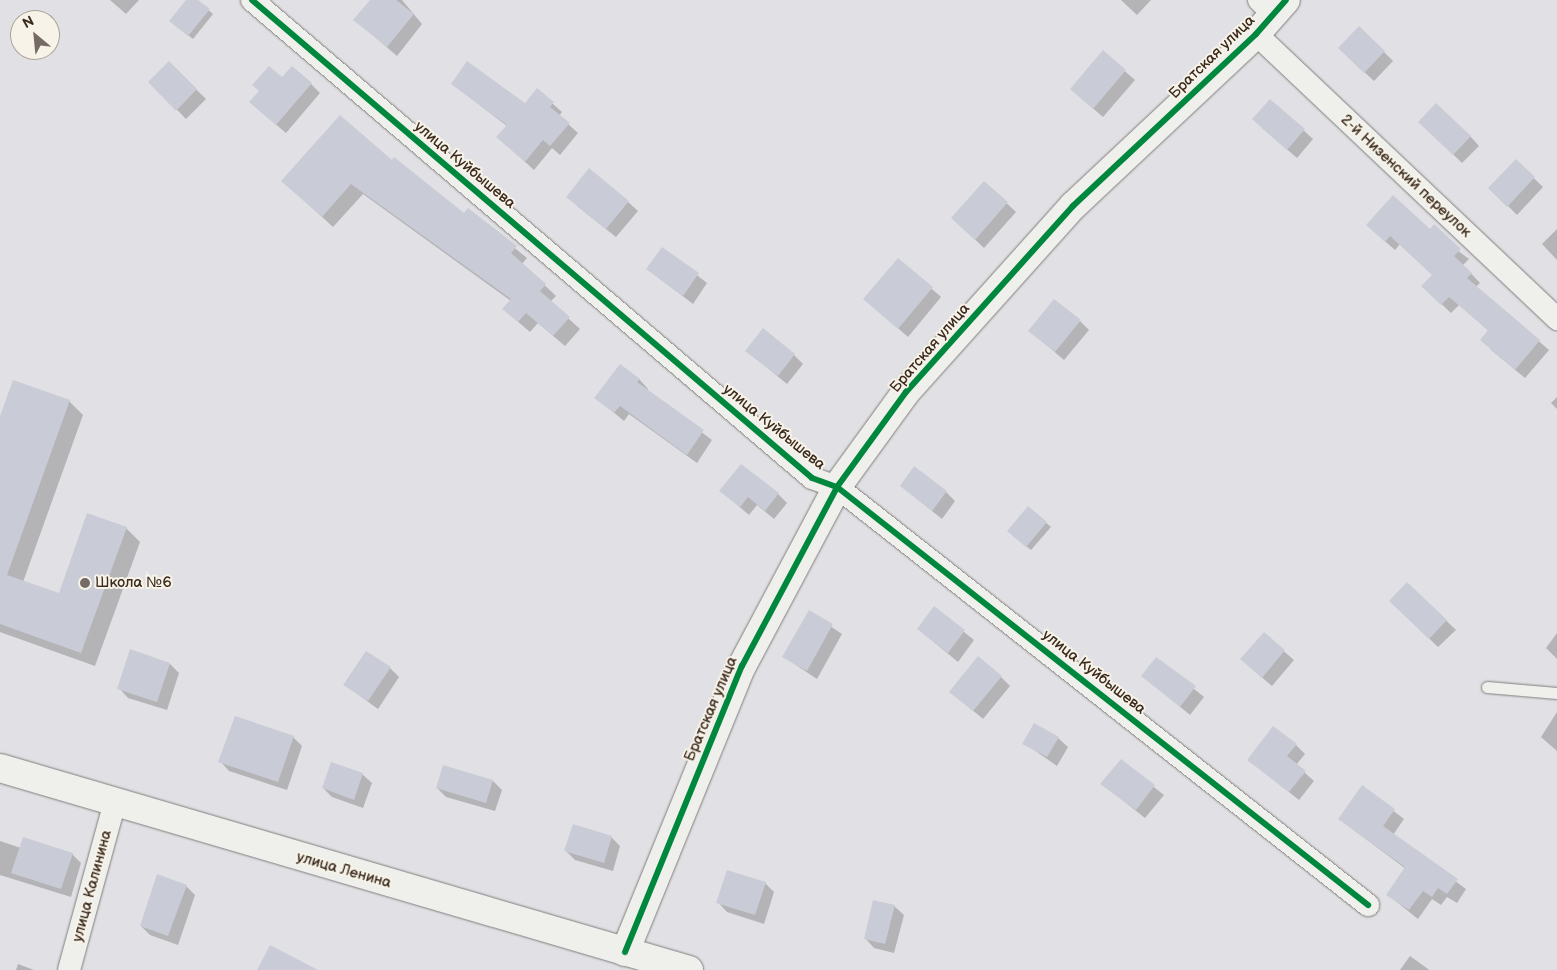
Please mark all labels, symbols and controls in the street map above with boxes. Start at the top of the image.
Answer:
north arrow [10,10,60,60]
text: N [20,12,37,32]
street label: Братская улица [1165,12,1259,102]
street label: 2-й Низенский переулок [1337,111,1475,241]
street label: улица Куйбышева [411,117,519,213]
street label: Братская улица [886,300,974,396]
street label: улица Куйбышева [719,380,829,474]
place label: Школа №6 [95,574,172,592]
marker: Школа №6 [79,577,91,589]
street label: улица Куйбышева [1039,626,1149,718]
street label: Братская улица [681,654,741,764]
street label: улица Калинина [68,828,116,944]
street label: улица Ленина [295,848,393,892]

